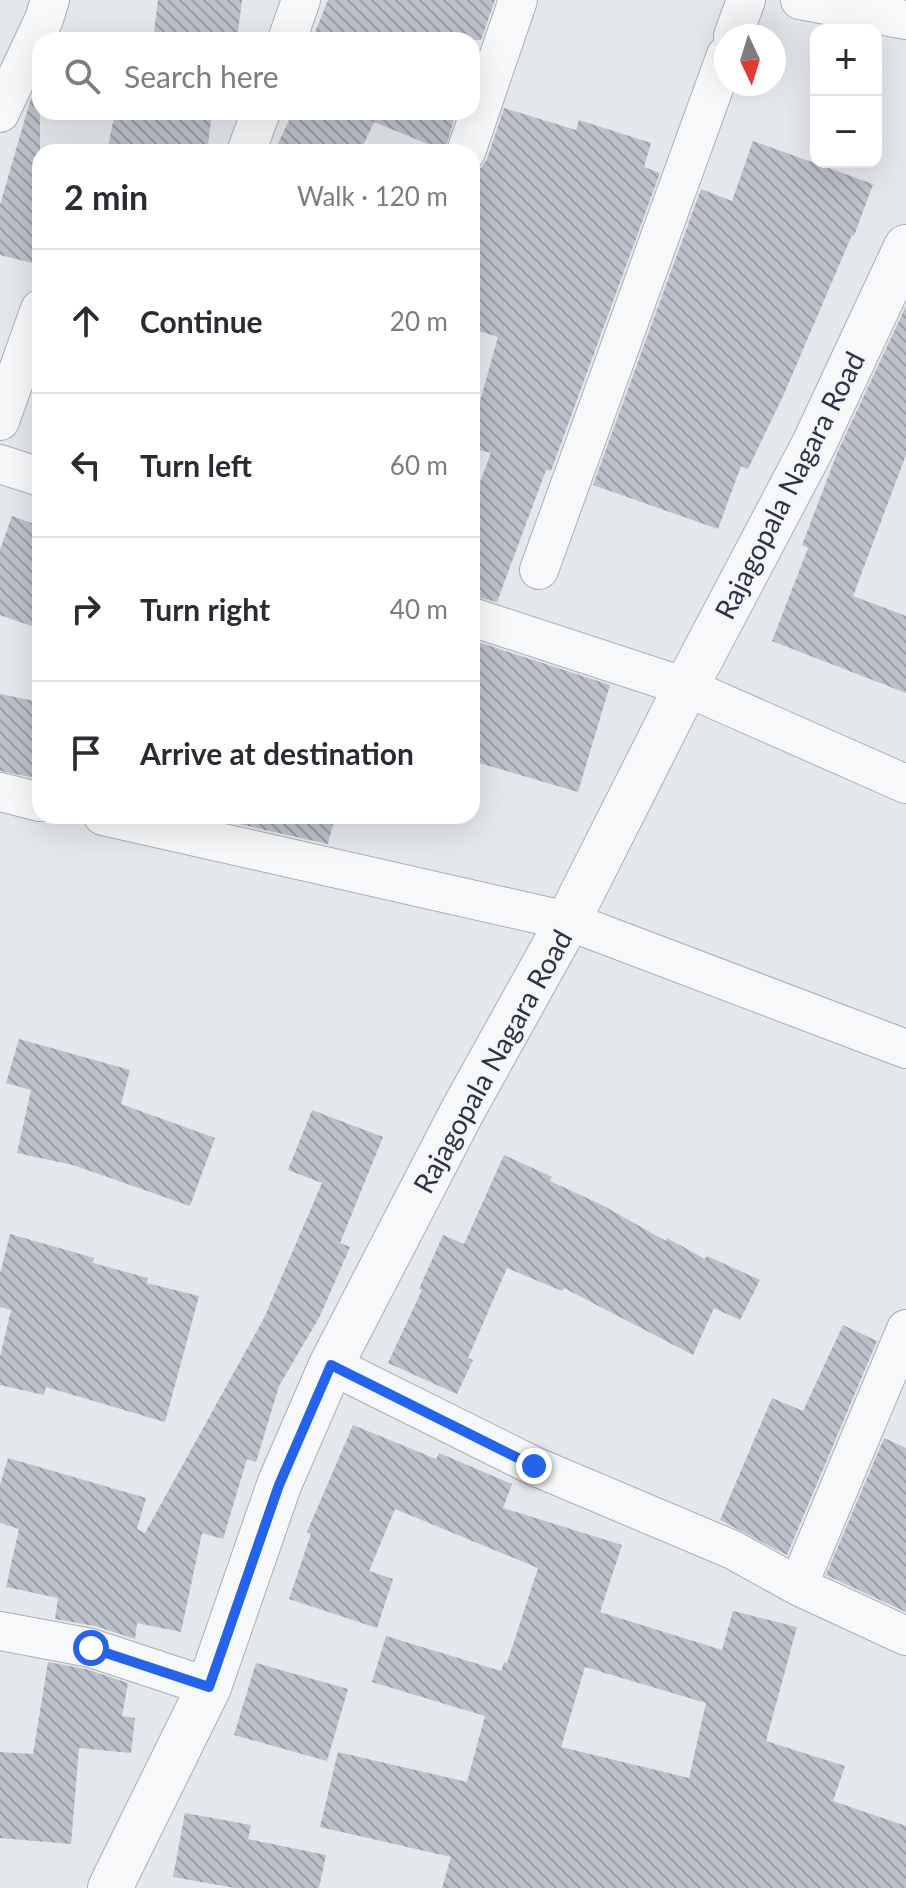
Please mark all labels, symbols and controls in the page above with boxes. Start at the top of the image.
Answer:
north arrow [714,24,786,96]
map controls [810,24,882,168]
button: + [810,24,882,96]
search box [32,32,480,120]
icon: search [60,54,104,98]
text: Search here [124,58,279,94]
button: − [810,96,882,168]
text: 2 min [64,176,148,217]
text: Walk · 120 m [297,180,448,212]
icon: ahead [64,299,108,343]
text: Continue [140,303,263,339]
text: 20 m [390,305,448,337]
street label: Rajagopala Nagara Road [707,345,871,625]
icon: left [64,443,108,487]
text: Turn left [140,447,252,483]
text: 60 m [390,449,448,481]
icon: right [64,587,108,631]
text: Turn right [140,591,270,627]
text: 40 m [390,593,448,625]
icon: arrive [64,731,108,775]
text: Arrive at destination [140,735,414,771]
street label: Rajagopala Nagara Road [405,923,579,1199]
route end [516,1448,552,1484]
route start [73,1630,109,1666]

